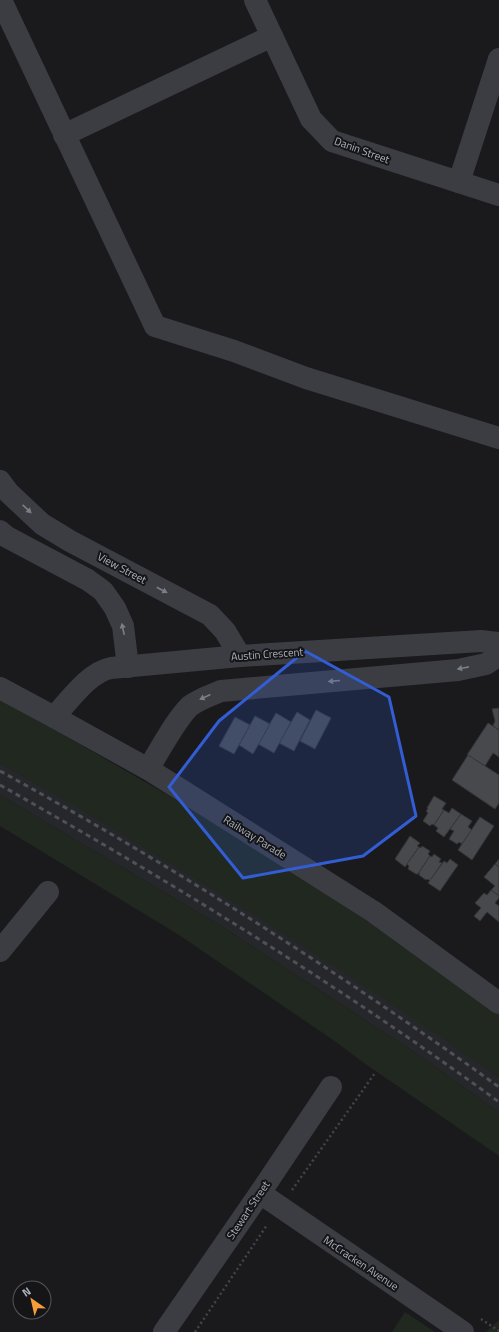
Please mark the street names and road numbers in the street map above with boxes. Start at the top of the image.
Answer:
street label: Danin Street [332,133,392,167]
street label: View Street [95,548,149,588]
street label: Austin Crescent [230,643,304,665]
street label: Railway Parade [220,811,290,863]
street label: Stewart Street [222,1177,274,1242]
street label: McCracken Avenue [320,1232,402,1294]

